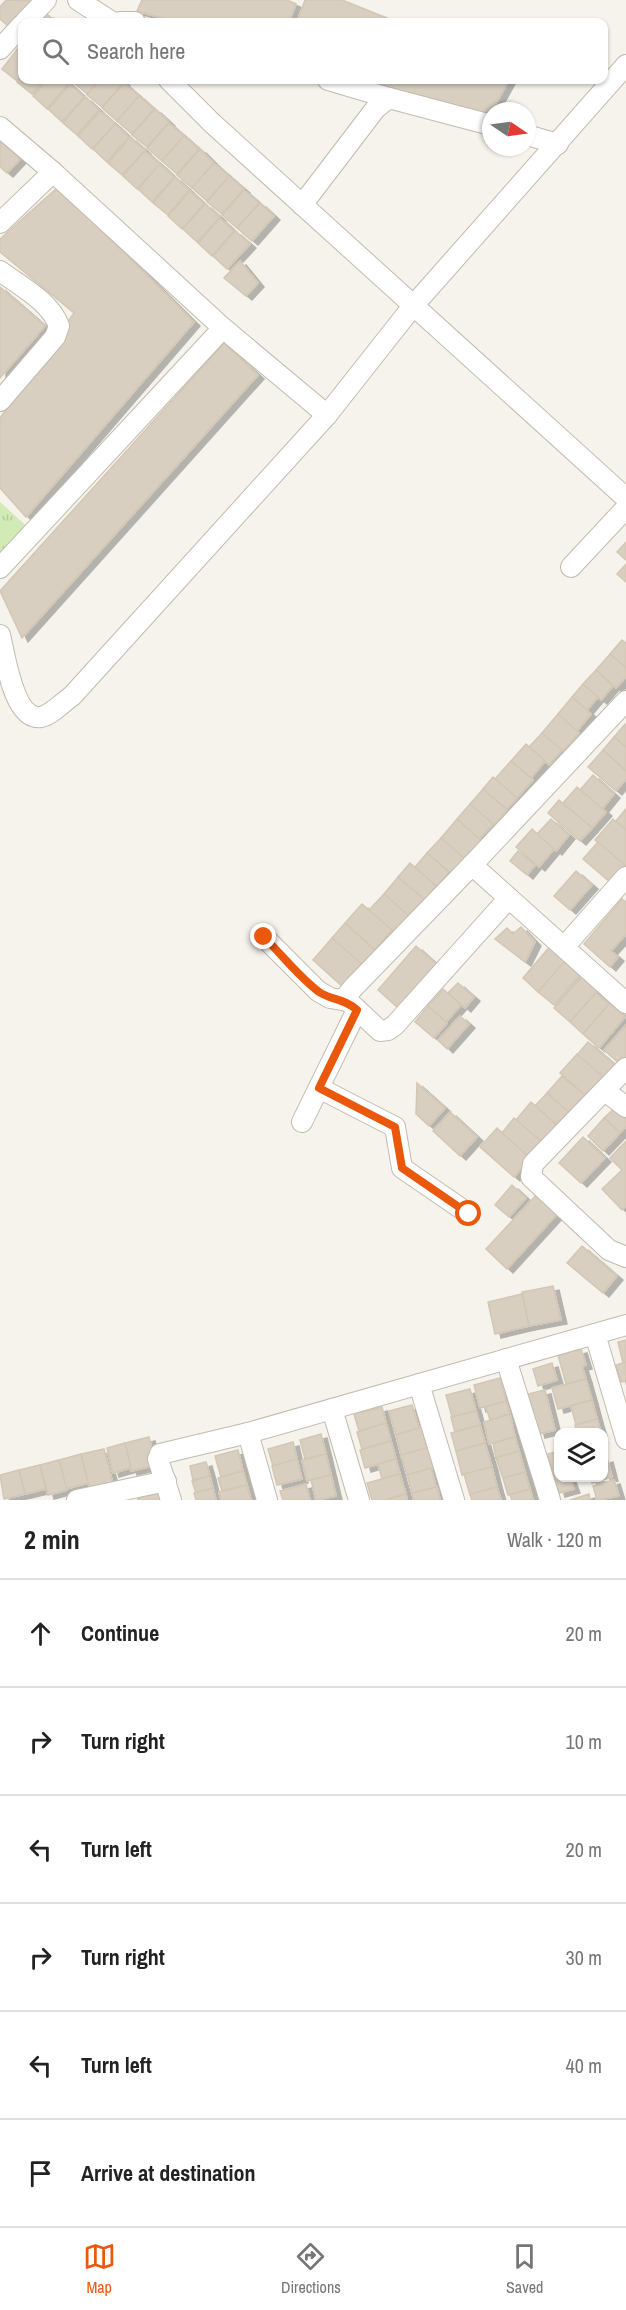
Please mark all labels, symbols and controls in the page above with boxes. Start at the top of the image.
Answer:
search box [18,18,608,84]
icon: search [39,35,72,68]
text: Search here [87,36,185,66]
north arrow [482,102,536,156]
route end [250,923,276,949]
route start [455,1200,481,1226]
map controls [554,1428,608,1482]
button: layers [554,1428,608,1482]
text: 2 min [24,1522,80,1557]
text: Walk · 120 m [507,1526,602,1553]
icon: ahead [24,1617,57,1650]
text: Continue [81,1618,159,1648]
text: 20 m [566,1620,602,1647]
icon: right [24,1725,57,1758]
text: Turn right [81,1726,165,1756]
text: 10 m [566,1728,602,1755]
icon: left [24,1833,57,1866]
text: Turn left [81,1834,152,1864]
text: 20 m [566,1836,602,1863]
icon: right [24,1941,57,1974]
text: Turn right [81,1942,165,1972]
text: 30 m [566,1944,602,1971]
icon: left [24,2049,57,2082]
text: Turn left [81,2050,152,2080]
text: 40 m [566,2052,602,2079]
icon: arrive [24,2157,57,2190]
text: Arrive at destination [81,2158,255,2188]
tab: Map [83,2240,116,2298]
tab: Directions [281,2240,341,2298]
tab: Saved [506,2240,543,2298]

